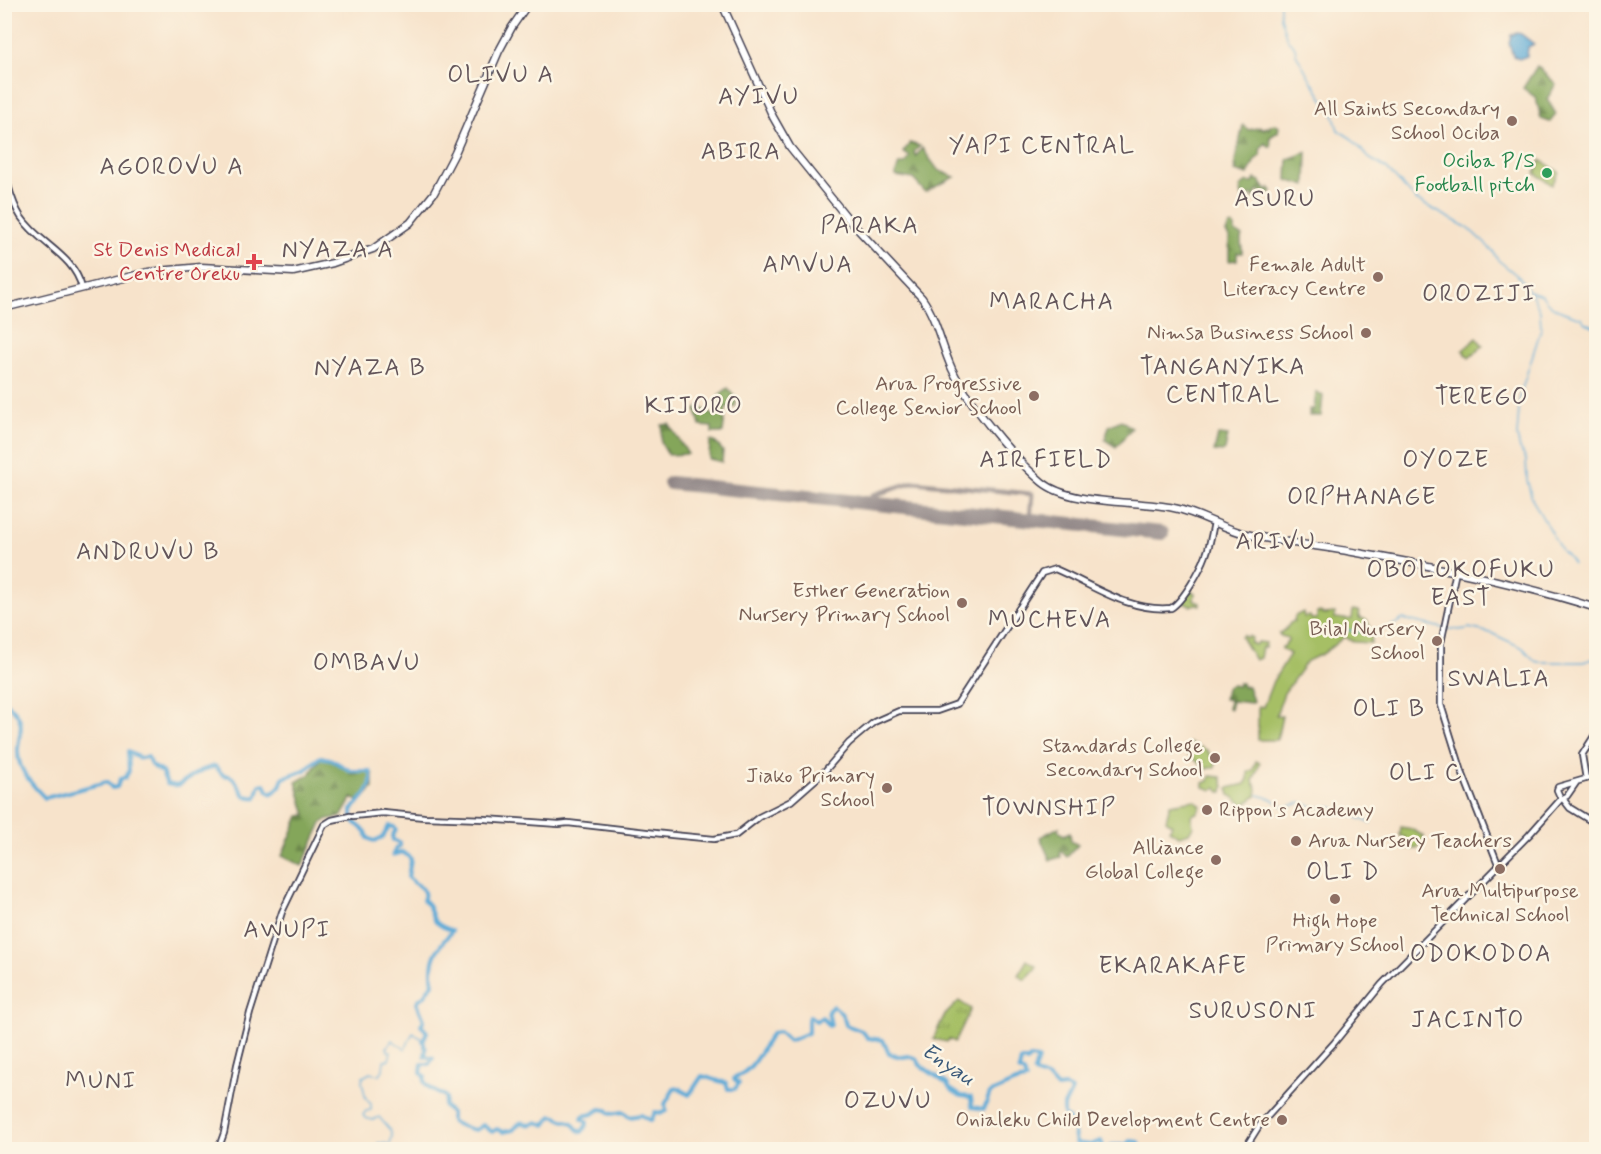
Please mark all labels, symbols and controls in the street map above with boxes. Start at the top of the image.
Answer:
district label: OLIVU A [447,60,555,91]
district label: AYIVU [718,82,800,113]
place label: All Saints Secondary School Ociba [1314,95,1500,147]
marker: All Saints Secondary School Ociba [1505,114,1519,128]
district label: YAPI CENTRAL [949,131,1135,162]
district label: ABIRA [701,137,781,168]
place label: Ociba P/S Football pitch [1415,147,1535,199]
district label: AGOROVU A [100,152,244,183]
marker: Ociba P/S Football pitch [1540,166,1554,180]
district label: ASURU [1234,184,1316,215]
district label: PARAKA [821,211,919,242]
district label: NYAZA A [282,235,394,266]
place label: St Denis Medical Centre Oreku [93,236,240,288]
district label: AMVUA [762,250,854,281]
place label: Female Adult Literacy Centre [1223,251,1366,303]
marker: St Denis Medical Centre Oreku [245,253,263,271]
marker: Female Adult Literacy Centre [1371,270,1385,284]
district label: OROZIJI [1422,279,1536,310]
district label: MARACHA [989,287,1115,318]
place label: Nimsa Business School [1147,319,1354,347]
marker: Nimsa Business School [1359,326,1373,340]
district label: TANGANYIKA CENTRAL [1140,352,1306,411]
district label: NYAZA B [314,353,426,384]
place label: Arua Progressive College Senior School [835,370,1022,422]
district label: TEREGO [1435,382,1529,413]
marker: Arua Progressive College Senior School [1027,389,1041,403]
district label: KIJORO [645,391,743,422]
district label: AIR FIELD [979,445,1113,476]
district label: OYOZE [1402,445,1490,476]
district label: ORPHANAGE [1287,482,1437,513]
district label: ARIVU [1236,527,1317,558]
district label: ANDRUVU B [76,537,220,568]
district label: OBOLOKOFUKU EAST [1366,555,1556,614]
place label: Esther Generation Nursery Primary School [738,577,950,629]
marker: Esther Generation Nursery Primary School [955,596,969,610]
district label: MUCHEVA [988,605,1112,636]
place label: Bilal Nursery School [1310,615,1425,667]
marker: Bilal Nursery School [1430,634,1444,648]
district label: OMBAVU [313,648,421,679]
district label: SWALIA [1448,664,1550,695]
district label: OLI B [1353,694,1425,725]
place label: Standards College Secondary School [1042,732,1203,784]
marker: Standards College Secondary School [1208,751,1222,765]
district label: OLI C [1389,758,1463,789]
place label: Jiako Primary School [746,762,875,814]
marker: Jiako Primary School [880,781,894,795]
district label: TOWNSHIP [982,793,1116,824]
place label: Rippon's Academy [1219,796,1374,824]
marker: Rippon's Academy [1200,803,1214,817]
place label: Arua Nursery Teachers [1308,827,1512,855]
place label: Alliance Global College [1085,834,1204,888]
marker: Arua Nursery Teachers [1289,834,1303,848]
marker: Alliance Global College [1209,853,1223,867]
district label: OLI D [1306,857,1380,888]
marker: Arua Multipurpose Technical School [1493,862,1507,876]
place label: Arua Multipurpose Technical School [1421,877,1579,929]
marker: High Hope Primary School [1328,892,1342,906]
place label: High Hope Primary School [1266,907,1404,959]
district label: AWUPI [243,915,331,946]
district label: ODOKODOA [1410,939,1552,970]
district label: EKARAKAFE [1098,951,1248,982]
district label: SURUSONI [1189,996,1317,1027]
district label: JACINTO [1411,1005,1525,1036]
water label: Enyau [916,1037,980,1093]
district label: MUNI [65,1066,137,1097]
district label: OZUVU [844,1086,932,1117]
place label: Onialeku Child Development Centre [955,1106,1270,1134]
marker: Onialeku Child Development Centre [1275,1113,1289,1127]

